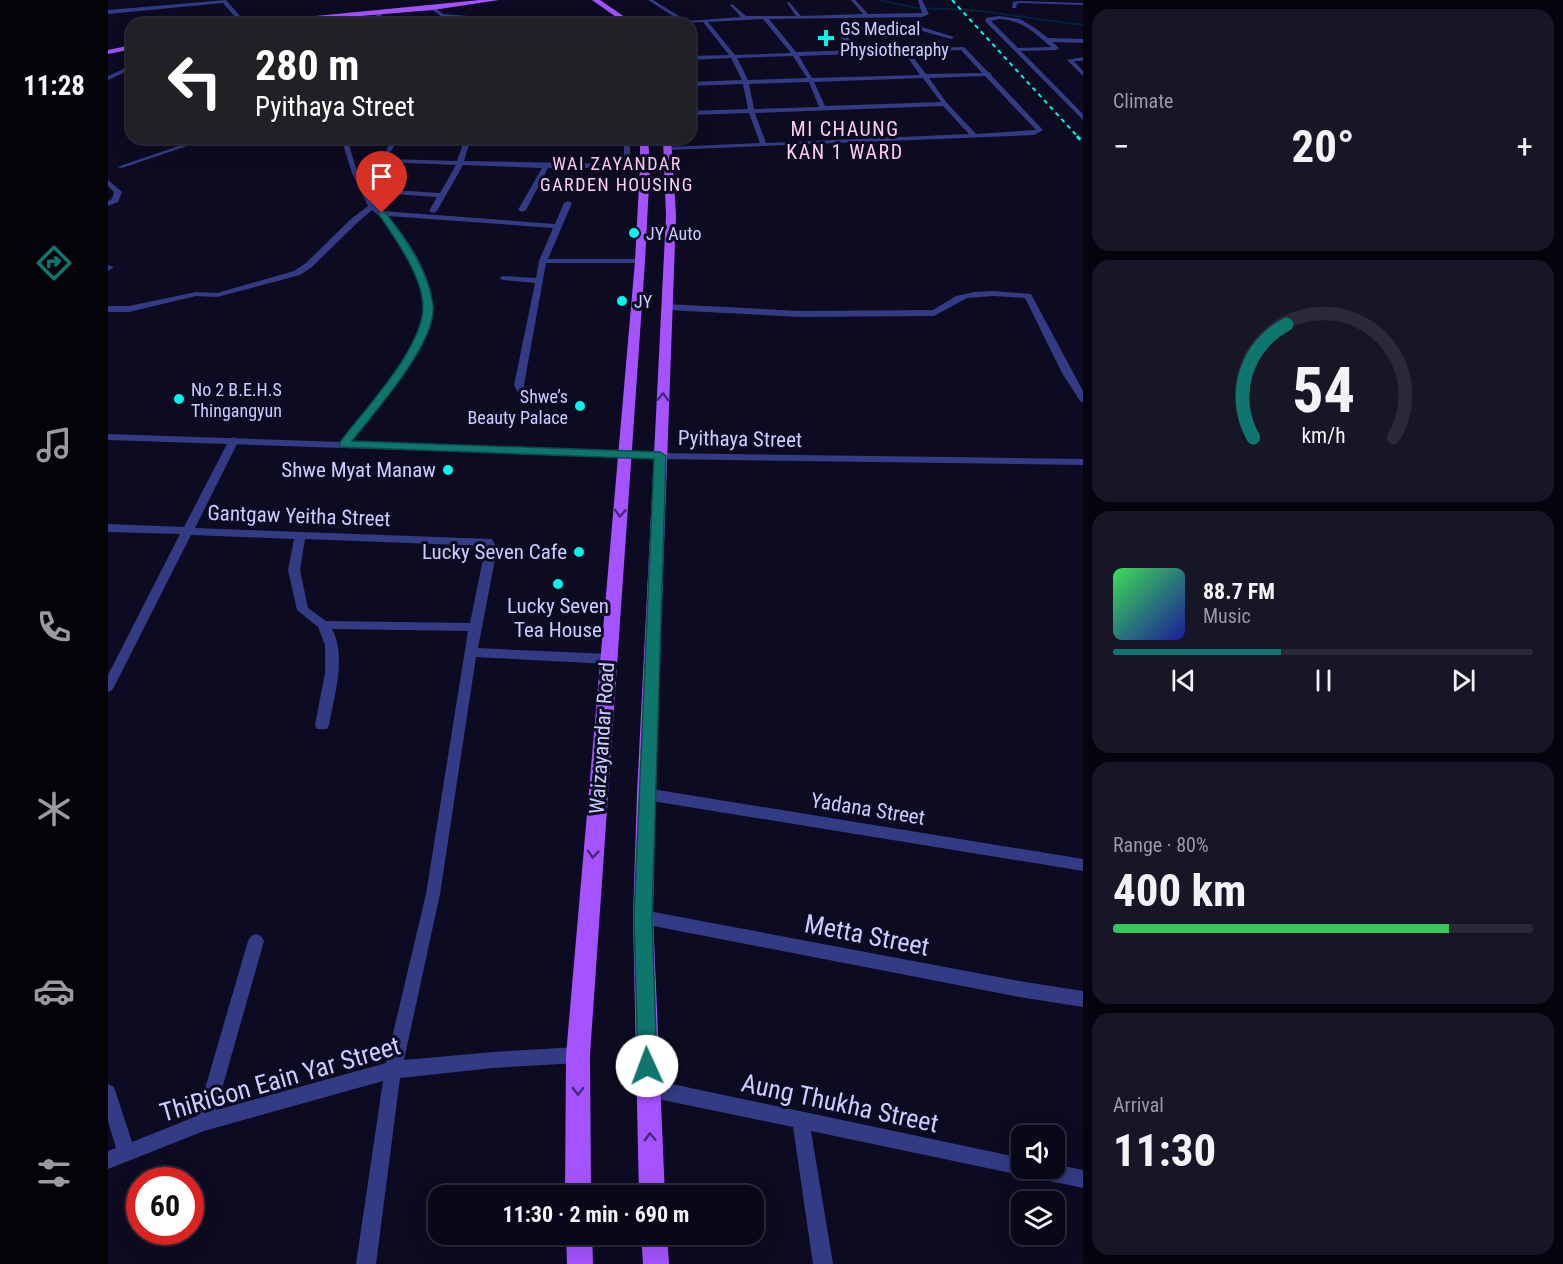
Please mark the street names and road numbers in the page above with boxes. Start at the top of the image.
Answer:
street label: Pyithaya Street [678,426,802,452]
street label: Gantgaw Yeitha Street [207,501,391,531]
street label: Waizayandar Road [585,661,619,815]
street label: Yadana Street [809,788,927,830]
street label: Metta Street [802,908,932,962]
street label: ThiRiGon Eain Yar Street [156,1030,404,1128]
street label: Aung Thukha Street [739,1067,941,1139]

